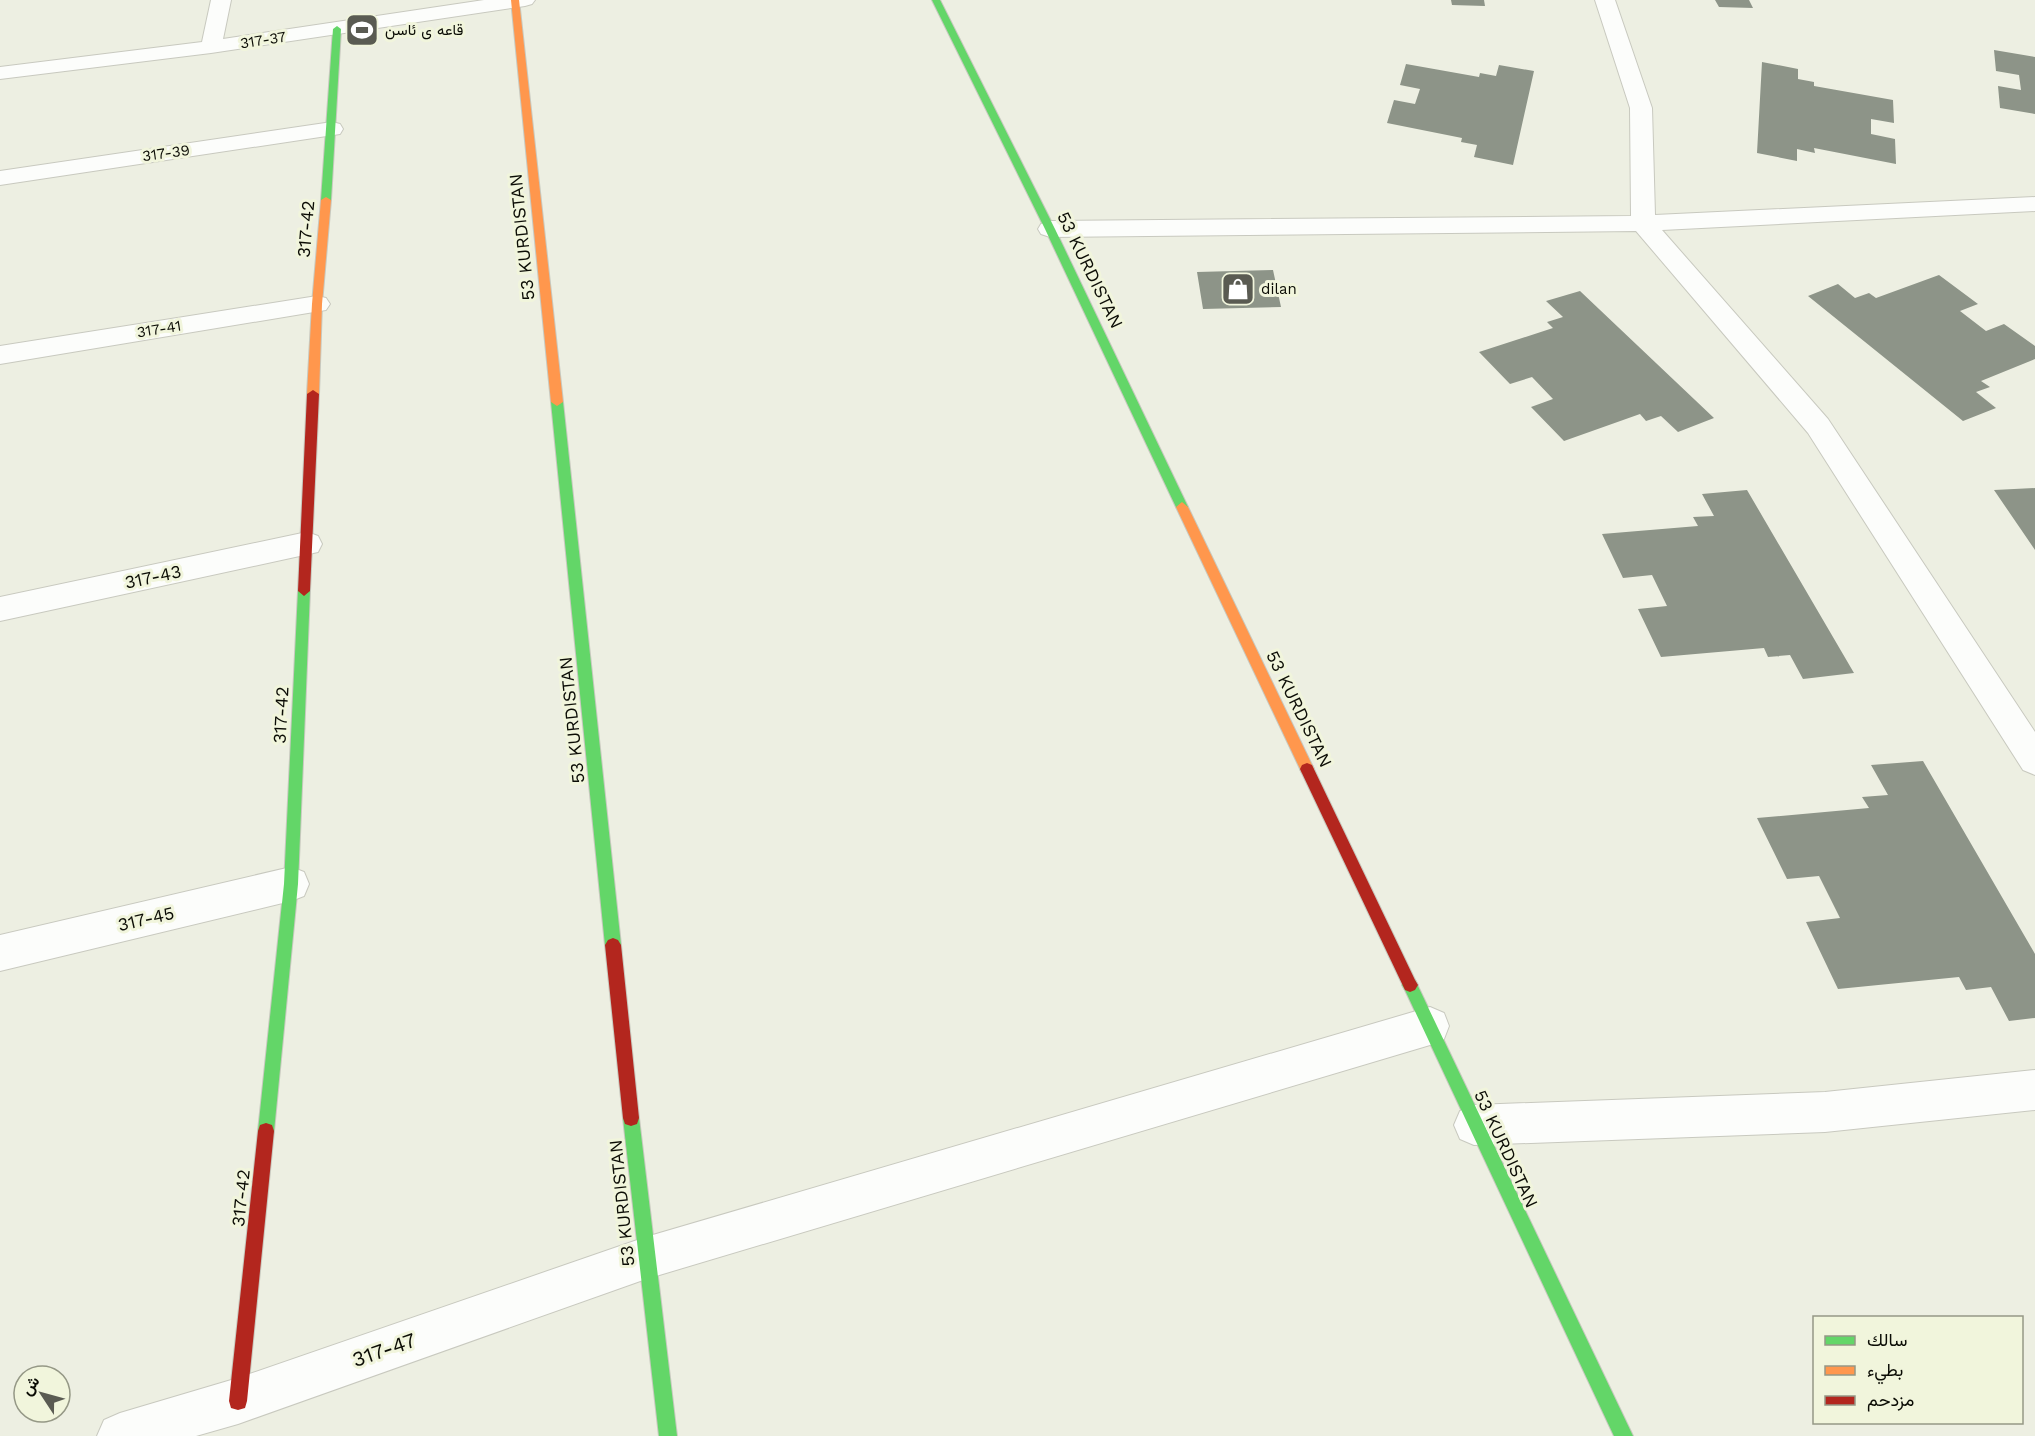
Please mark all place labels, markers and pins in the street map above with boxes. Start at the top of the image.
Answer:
sports icon: قاعه ى ئاسن [344,12,380,48]
place label: قاعه ى ئاسن [385,21,464,40]
shop icon: dilan [1220,271,1256,307]
place label: dilan [1261,280,1297,298]

